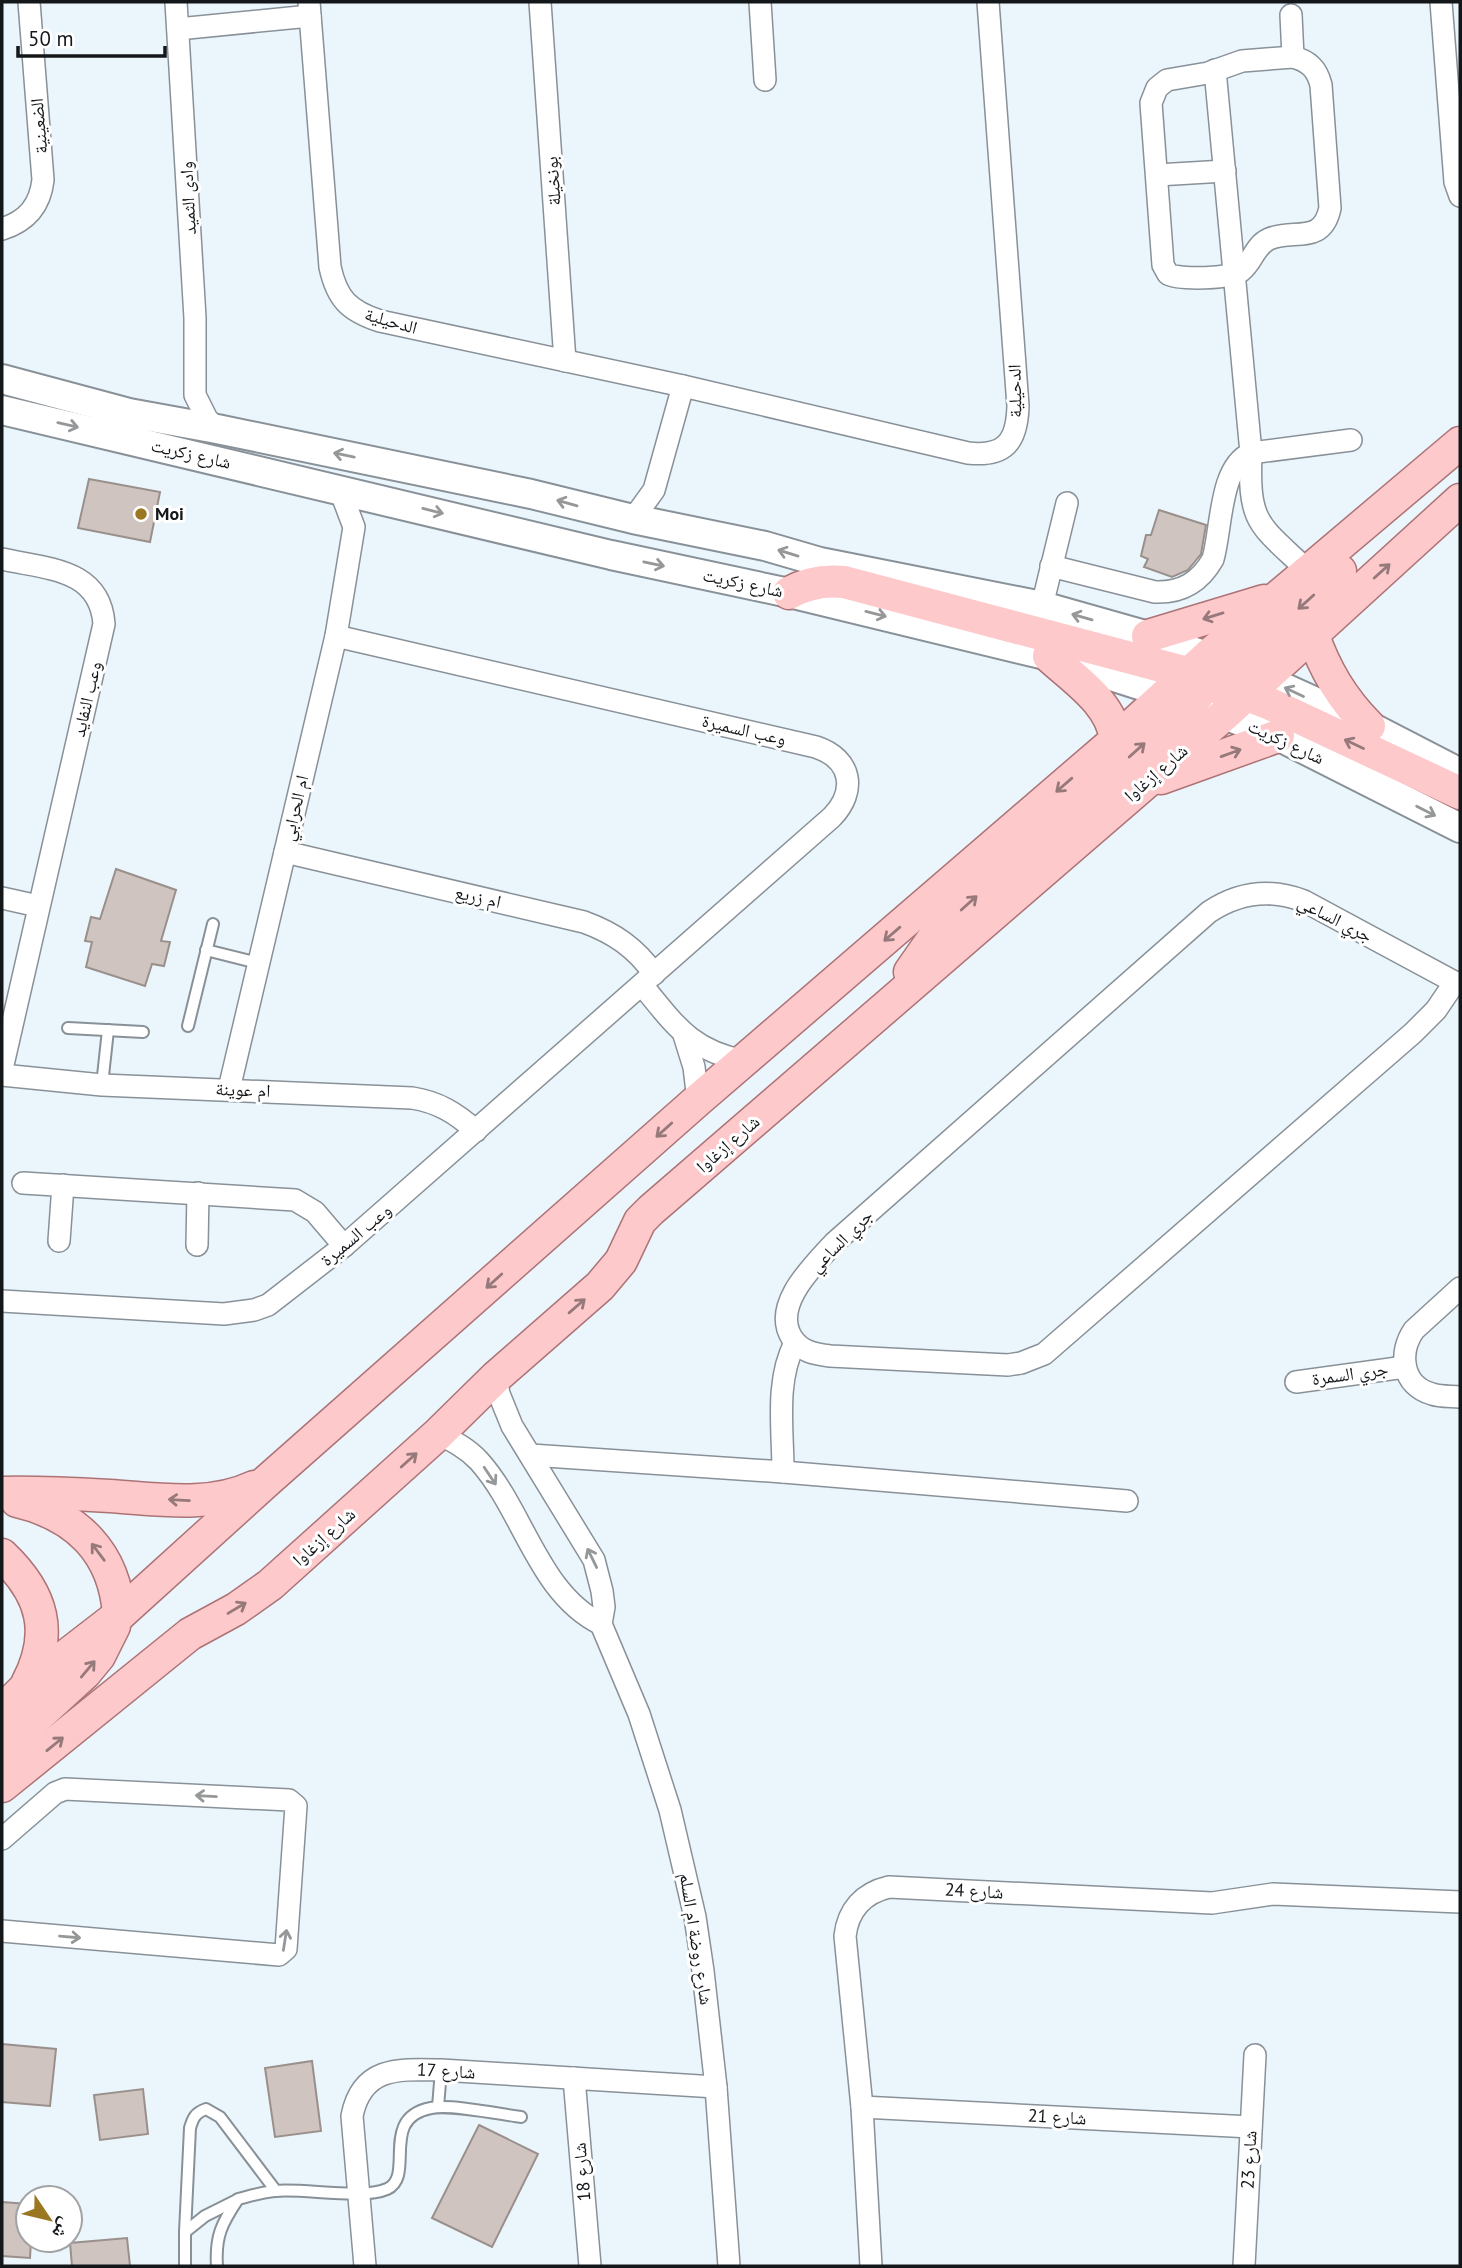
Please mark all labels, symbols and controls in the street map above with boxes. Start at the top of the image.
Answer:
scale bar [18,14,164,58]
text: 50 m [28,25,74,52]
street label: الضعينية [25,97,52,155]
street label: بونخيلة [539,156,566,206]
street label: وادى الثميد [174,161,201,235]
street label: الدحيلية [362,302,420,339]
street label: الدحيلية [1003,364,1026,418]
one-way arrow [56,419,79,432]
street label: شارع زكريت [149,433,233,474]
one-way arrow [333,447,356,461]
one-way arrow [556,495,578,508]
place label: Moi [155,502,184,525]
one-way arrow [421,505,444,518]
marker: Moi [133,506,149,522]
one-way arrow [778,545,800,558]
one-way arrow [642,558,665,572]
street label: شارع زكريت [701,563,785,602]
one-way arrow [1372,563,1390,579]
one-way arrow [1297,594,1315,610]
one-way arrow [864,608,887,621]
one-way arrow [1072,610,1094,623]
one-way arrow [1202,611,1224,624]
street label: وعب النفايد [67,659,106,739]
one-way arrow [1284,685,1305,698]
street label: وعب السميرة [700,709,788,750]
street label: شارع زكريت [1244,714,1328,769]
one-way arrow [1344,737,1365,750]
street label: شارع إزغاوا [1119,739,1193,807]
one-way arrow [1128,742,1146,758]
one-way arrow [1219,746,1241,758]
street label: ام الحرابي [276,773,317,844]
one-way arrow [1055,777,1073,793]
one-way arrow [1416,804,1436,818]
street label: ام زريع [453,880,503,914]
street label: جري الساعي [1292,890,1376,950]
one-way arrow [960,894,977,911]
one-way arrow [883,926,901,942]
street label: ام عوينة [215,1077,271,1103]
street label: شارع إزغاوا [691,1110,765,1178]
one-way arrow [655,1122,673,1138]
street label: وعب السميرة [316,1198,396,1271]
street label: جري الساعي [804,1204,880,1280]
one-way arrow [485,1273,503,1289]
one-way arrow [568,1298,585,1315]
street label: جري السمرة [1310,1357,1390,1394]
one-way arrow [400,1452,418,1468]
one-way arrow [483,1466,497,1485]
one-way arrow [168,1493,191,1506]
street label: شارع إزغاوا [288,1502,360,1571]
one-way arrow [91,1542,106,1561]
one-way arrow [584,1549,598,1569]
one-way arrow [226,1601,246,1615]
one-way arrow [80,1661,96,1679]
one-way arrow [45,1736,63,1751]
one-way arrow [195,1789,218,1802]
street label: شارع روضة ام السلم [674,1871,718,2007]
street label: شارع 24 [944,1877,1004,1904]
one-way arrow [279,1930,292,1952]
one-way arrow [58,1931,81,1944]
street label: شارع 17 [416,2057,476,2084]
street label: شارع 21 [1027,2103,1087,2130]
street label: شارع 23 [1235,2130,1262,2190]
street label: شارع 18 [567,2142,596,2202]
north arrow [14,2184,84,2254]
text: ش [47,2214,79,2244]

